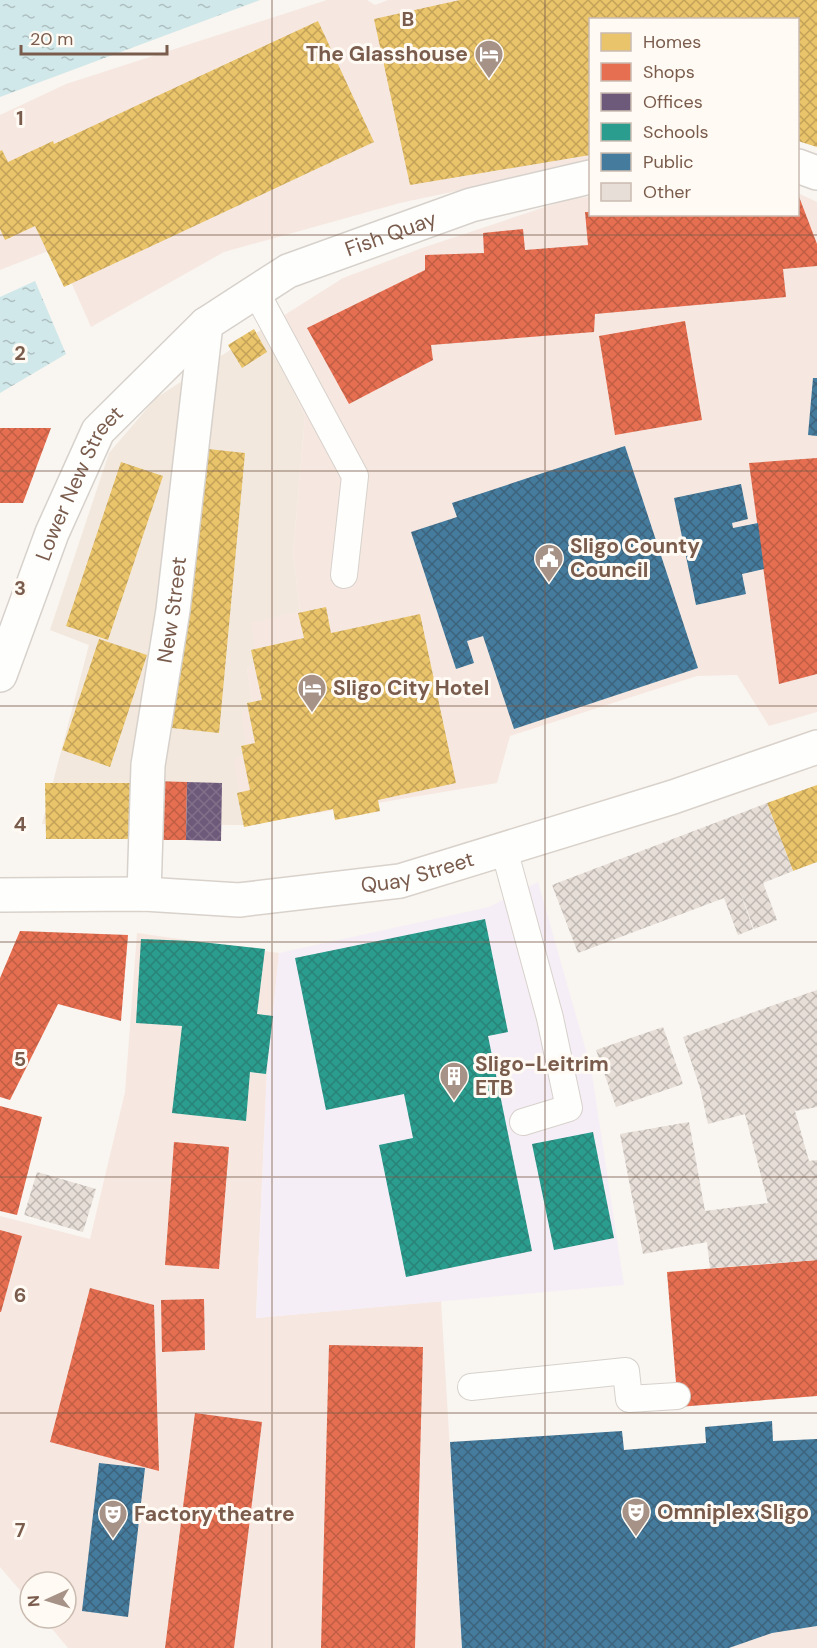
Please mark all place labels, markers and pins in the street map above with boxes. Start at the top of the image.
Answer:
hotel icon: The Glasshouse [473,38,505,80]
place label: The Glasshouse [306,40,468,68]
place label: Sligo County Council [570,532,700,584]
public building icon: Sligo County Council [533,542,565,584]
hotel icon: Sligo City Hotel [296,672,328,714]
place label: Sligo City Hotel [333,674,489,702]
place label: Sligo-Leitrim ETB [475,1050,609,1102]
building icon: Sligo-Leitrim ETB [438,1060,470,1102]
theatre icon: Omniplex Sligo [620,1496,652,1538]
theatre icon: Factory theatre [97,1498,129,1540]
place label: Omniplex Sligo [657,1498,809,1526]
place label: Factory theatre [134,1500,295,1528]

